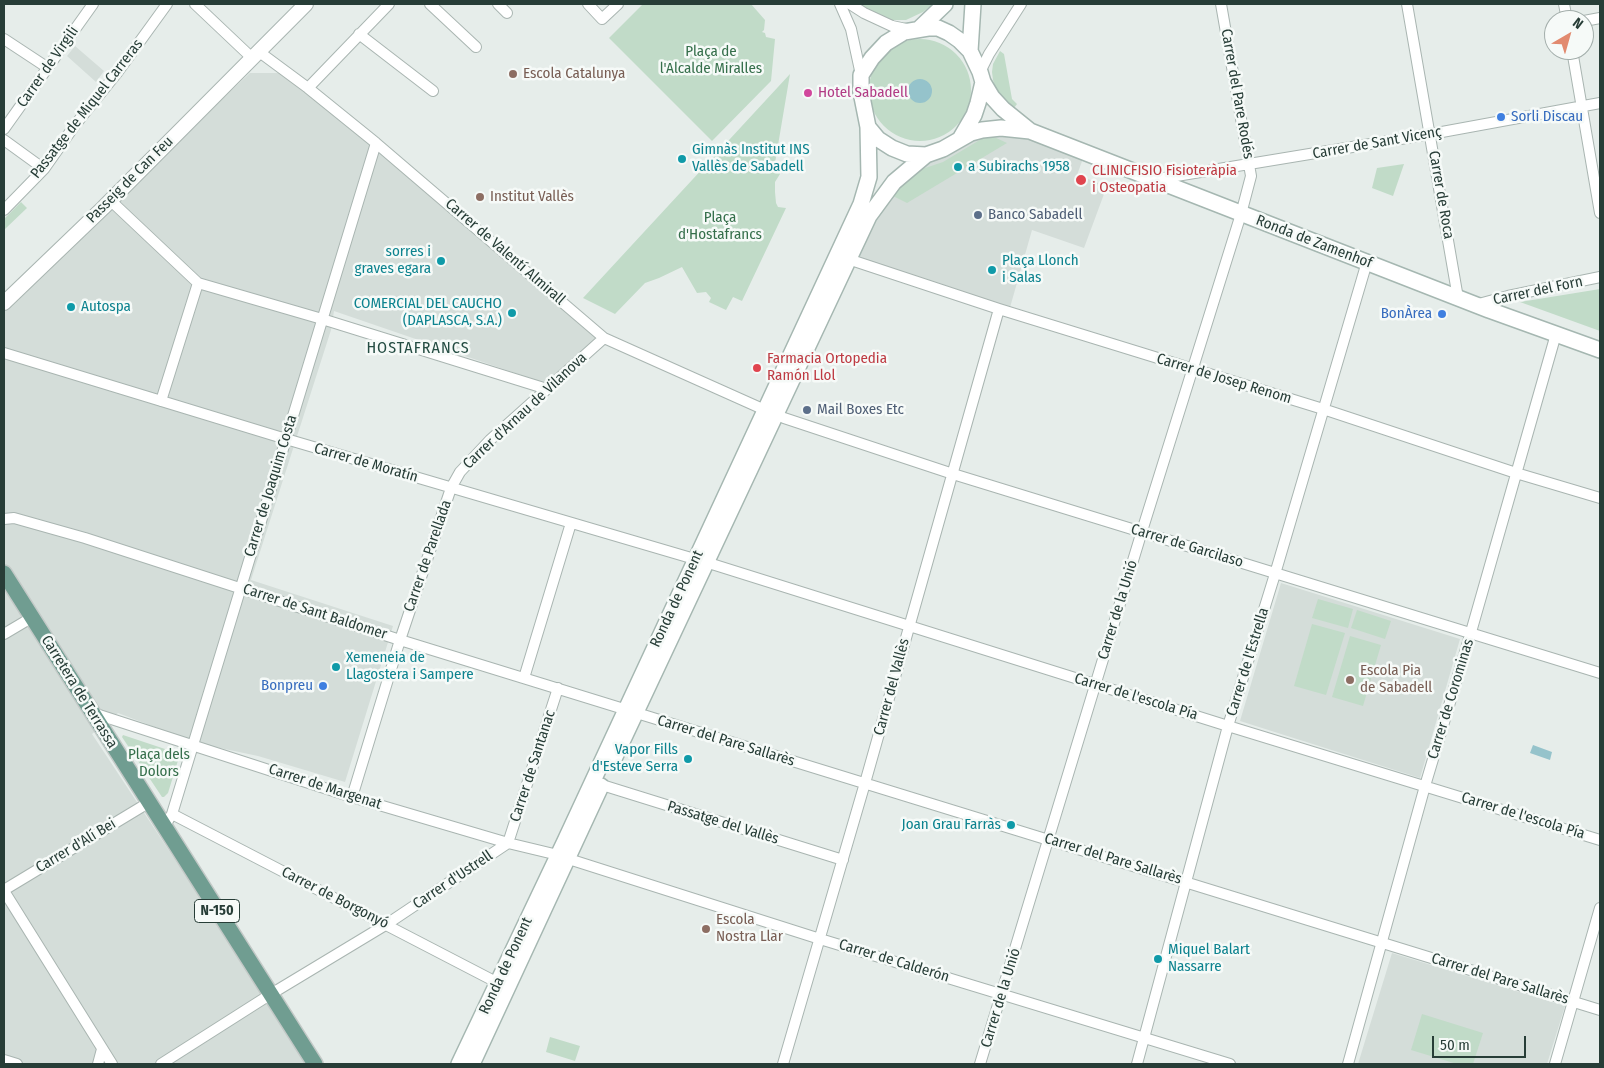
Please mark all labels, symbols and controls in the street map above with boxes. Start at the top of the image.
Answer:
north arrow [1544,10,1594,60]
text: N [1569,14,1586,33]
street label: Carrer de Virgili [13,23,83,111]
street label: Carrer del Pare Rodés [1217,28,1257,160]
street label: Passatge de Miquel Carreras [27,36,147,182]
park label: Plaça de l'Alcalde Miralles [660,43,762,78]
place label: Escola Catalunya [523,65,625,83]
marker: Escola Catalunya [507,68,519,80]
place label: Hotel Sabadell [818,84,908,102]
marker: Hotel Sabadell [802,87,814,99]
place label: Sorli Discau [1511,108,1583,126]
marker: Sorli Discau [1495,111,1507,123]
street label: Carrer de Sant Vicenç [1311,123,1443,163]
street label: Passeig de Can Feu [83,133,177,227]
place label: Gimnàs Institut INS Vallès de Sabadell [692,141,810,176]
street label: Carrer de Roca [1424,149,1458,241]
marker: Gimnàs Institut INS Vallès de Sabadell [676,153,688,165]
place label: a Subirachs 1958 [968,158,1070,176]
marker: a Subirachs 1958 [952,161,964,173]
place label: CLINICFISIO Fisioteràpia i Osteopatia [1092,162,1237,197]
marker: CLINICFISIO Fisioteràpia i Osteopatia [1074,173,1088,187]
place label: Institut Vallès [490,188,574,206]
marker: Institut Vallès [474,191,486,203]
street label: Carrer de Valentí Almirall [441,195,569,309]
place label: Banco Sabadell [988,206,1082,224]
park label: Plaça d'Hostafrancs [678,209,762,244]
marker: Banco Sabadell [972,209,984,221]
street label: Ronda de Zamenhof [1253,212,1375,272]
place label: sorres i graves egara [354,243,431,278]
place label: Plaça Llonch i Salas [1002,252,1079,287]
marker: sorres i graves egara [435,255,447,267]
marker: Plaça Llonch i Salas [986,264,998,276]
street label: Carrer del Forn [1492,273,1584,309]
place label: COMERCIAL DEL CAUCHO (DAPLASCA, S.A.) [354,295,502,330]
place label: Autospa [81,298,131,316]
marker: Autospa [65,301,77,313]
place label: BonÀrea [1381,305,1432,323]
marker: COMERCIAL DEL CAUCHO (DAPLASCA, S.A.) [506,307,518,319]
marker: BonÀrea [1436,308,1448,320]
district label: HOSTAFRANCS [365,339,471,359]
street label: Carrer d'Arnau de Vilanova [459,349,591,473]
place label: Farmacia Ortopedia Ramón Llol [767,350,887,385]
street label: Carrer de Josep Renom [1154,350,1294,408]
marker: Farmacia Ortopedia Ramón Llol [751,362,763,374]
place label: Mail Boxes Etc [817,401,904,419]
marker: Mail Boxes Etc [801,404,813,416]
street label: Carrer de Joaquim Costa [241,413,301,559]
street label: Carrer de Moratín [312,440,420,486]
street label: Carrer de Parellada [400,498,456,614]
street label: Carrer de Garcilaso [1129,520,1245,572]
street label: Ronda de Ponent [647,548,707,650]
street label: Carrer de la Unió [1094,558,1142,662]
street label: Carrer de Sant Baldomer [241,580,389,644]
street label: Carrer de l'Estrella [1223,606,1273,718]
street label: Carretera de Terrassa [37,632,121,752]
street label: Carrer del Vallès [870,636,914,738]
street label: Carrer de Corominas [1424,637,1478,761]
place label: Xemeneia de Llagostera i Sampere [346,649,474,684]
marker: Xemeneia de Llagostera i Sampere [330,661,342,673]
place label: Escola Pia de Sabadell [1360,662,1432,697]
street label: Carrer de l'escola Pía [1072,670,1200,724]
marker: Escola Pia de Sabadell [1344,674,1356,686]
place label: Bonpreu [261,677,313,695]
marker: Bonpreu [317,680,329,692]
street label: Carrer de Santanac [506,708,560,824]
street label: Carrer del Pare Sallarès [655,712,797,770]
place label: Vapor Fills d'Esteve Serra [592,741,678,776]
park label: Plaça dels Dolors [128,746,190,781]
marker: Vapor Fills d'Esteve Serra [682,753,694,765]
street label: Carrer de Margenat [266,760,384,814]
street label: Carrer de l'escola Pía [1459,789,1587,843]
street label: Passatge del Vallès [665,798,781,848]
street label: Carrer d'Alí Bei [33,815,119,877]
place label: Joan Grau Farràs [902,816,1001,834]
marker: Joan Grau Farràs [1005,819,1017,831]
street label: Carrer del Pare Sallarès [1042,830,1184,888]
street label: Carrer d'Ustrell [410,847,496,913]
street label: Carrer de Borgonyó [278,863,392,933]
road number: N-150 [194,899,240,922]
place label: Escola Nostra Llar [716,911,783,946]
street label: Ronda de Ponent [476,915,536,1017]
marker: Escola Nostra Llar [700,923,712,935]
street label: Carrer de Calderón [837,936,951,986]
place label: Miquel Balart Nassarre [1168,941,1250,976]
street label: Carrer de la Unió [977,946,1025,1050]
street label: Carrer del Pare Sallarès [1429,950,1571,1008]
marker: Miquel Balart Nassarre [1152,953,1164,965]
scale bar [1434,1026,1528,1058]
text: 50 m [1440,1036,1470,1054]

